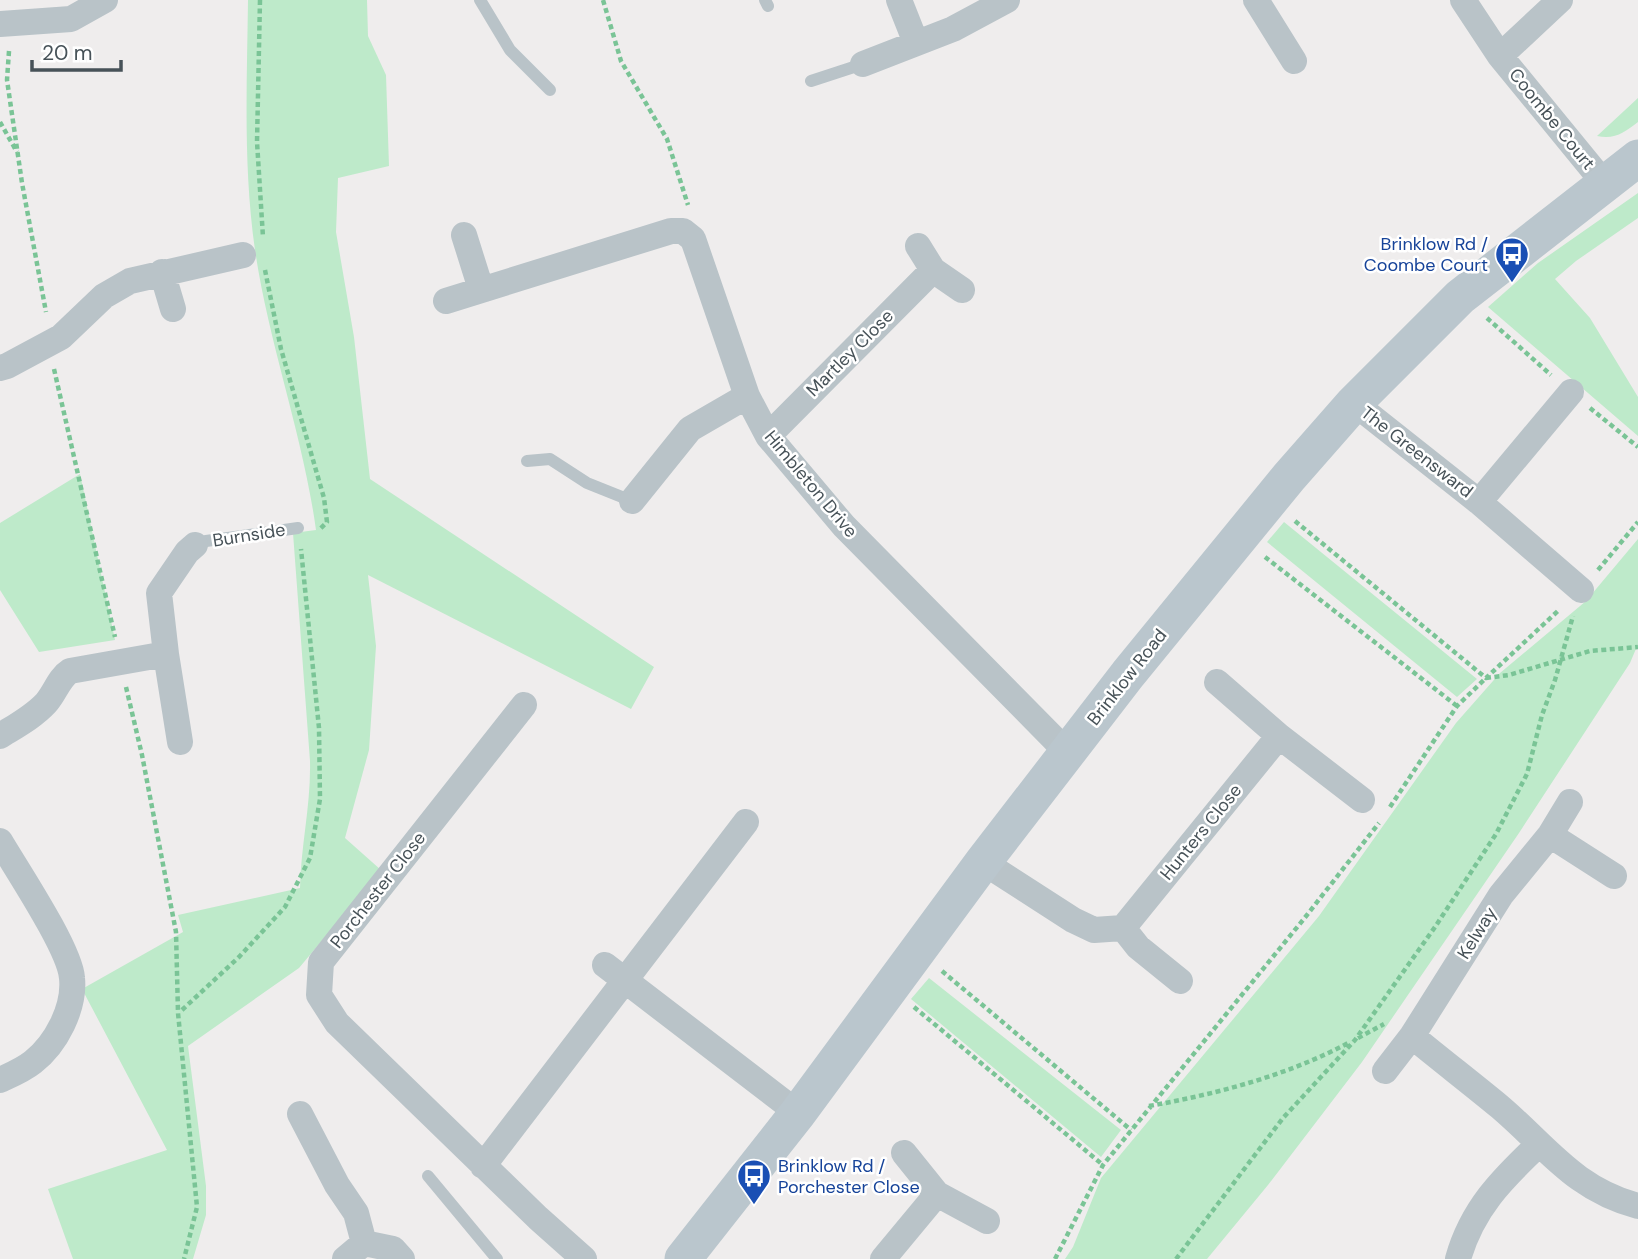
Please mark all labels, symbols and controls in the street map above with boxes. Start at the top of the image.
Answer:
scale bar [32,28,121,72]
text: 20 m [42,39,93,67]
street label: Coombe Court [1504,63,1600,175]
place label: Brinklow Rd / Coombe Court [1364,232,1488,277]
bus stop icon: Brinklow Rd / Coombe Court [1493,235,1531,284]
street label: Martley Close [801,304,899,402]
street label: The Greensward [1356,401,1478,503]
street label: Himbleton Drive [759,425,863,543]
street label: Burnside [211,517,287,553]
street label: Brinklow Road [1082,624,1172,730]
street label: Hunters Close [1155,779,1247,885]
street label: Porchester Close [325,827,431,953]
street label: Kelway [1452,902,1502,964]
place label: Brinklow Rd / Porchester Close [778,1154,920,1199]
bus stop icon: Brinklow Rd / Porchester Close [735,1157,773,1206]

